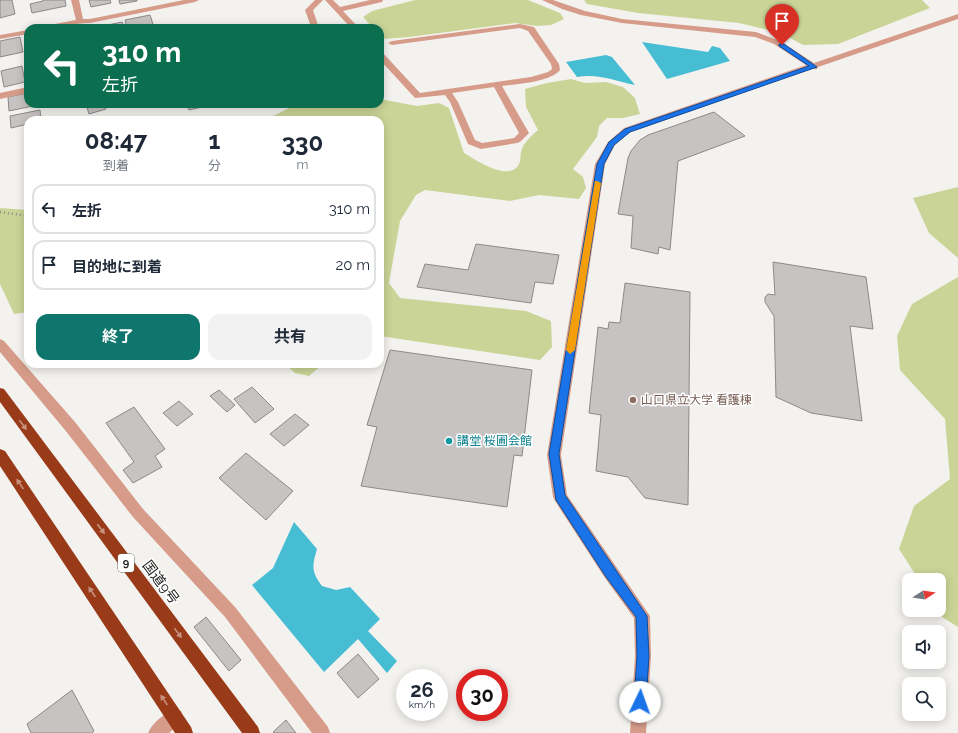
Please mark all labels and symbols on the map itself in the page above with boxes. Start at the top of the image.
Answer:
pin [765,4,799,45]
place label: 山口県立大学 看護棟 [641,393,752,407]
marker: 山口県立大学 看護棟 [628,395,638,405]
one-way arrow [19,419,27,430]
place label: 講堂 桜圃会館 [457,434,532,448]
marker: 講堂 桜圃会館 [444,436,454,446]
one-way arrow [16,479,24,489]
one-way arrow [96,524,104,534]
road number: 9 [118,554,134,572]
street label: 国道9号 [139,557,183,607]
north arrow [902,573,946,617]
one-way arrow [88,587,96,597]
one-way arrow [174,628,182,639]
speed limit sign: 30 [456,669,508,721]
position arrow [619,681,661,723]
one-way arrow [160,695,168,706]

